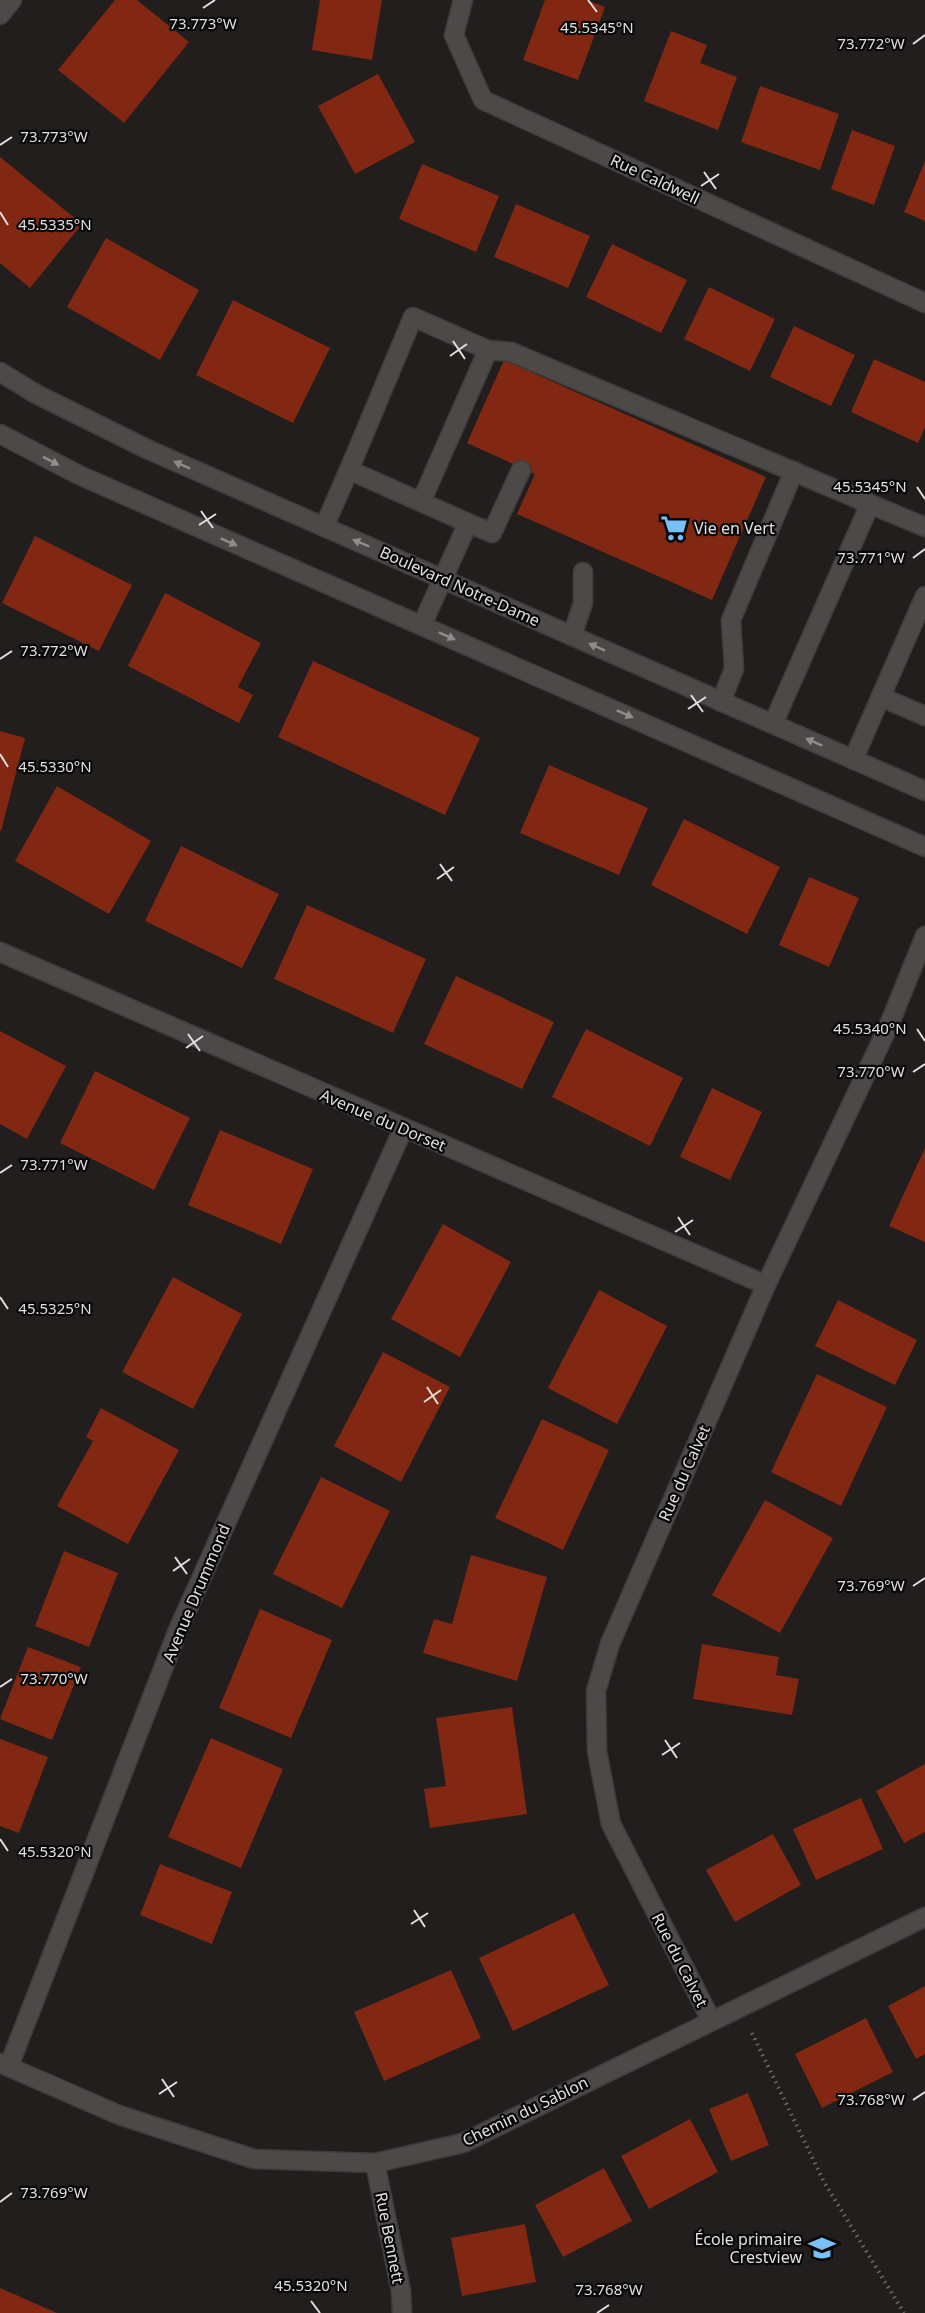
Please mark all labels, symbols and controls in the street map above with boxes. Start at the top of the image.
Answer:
text: 73.773°W [169,13,237,33]
text: 45.5345°N [560,17,634,37]
text: 73.772°W [837,33,905,53]
text: 73.773°W [20,126,88,146]
street label: Rue Caldwell [607,149,703,209]
text: 45.5335°N [18,214,92,234]
one-way arrow [43,457,60,466]
one-way arrow [174,460,191,469]
text: 45.5345°N [833,476,907,496]
supermarket icon: Vie en Vert [659,513,689,543]
place label: Vie en Vert [694,517,775,539]
one-way arrow [220,538,238,547]
one-way arrow [351,538,369,548]
street label: Boulevard Notre-Dame [377,541,543,631]
text: 73.771°W [837,547,905,567]
one-way arrow [438,631,456,641]
text: 73.772°W [20,640,88,660]
one-way arrow [587,642,605,652]
one-way arrow [617,710,634,719]
one-way arrow [805,738,822,747]
text: 45.5330°N [18,756,92,776]
text: 45.5340°N [833,1018,907,1038]
text: 73.770°W [837,1061,905,1081]
street label: Avenue du Dorset [317,1084,449,1157]
text: 73.771°W [20,1154,88,1174]
text: 45.5325°N [18,1298,92,1318]
street label: Rue du Calvet [653,1421,715,1525]
street label: Avenue Drummond [157,1521,235,1665]
text: 73.769°W [837,1575,905,1595]
text: 73.770°W [20,1668,88,1688]
text: 45.5320°N [18,1841,92,1861]
street label: Rue du Calvet [647,1909,713,2011]
street label: Chemin du Sablon [458,2071,592,2151]
text: 73.768°W [837,2089,905,2109]
text: 73.769°W [20,2182,88,2202]
street label: Rue Bennett [370,2190,410,2286]
place label: École primaire Crestview [694,2228,802,2268]
school or university icon: École primaire Crestview [807,2233,837,2263]
text: 45.5320°N [274,2275,348,2295]
text: 73.768°W [575,2279,643,2299]

